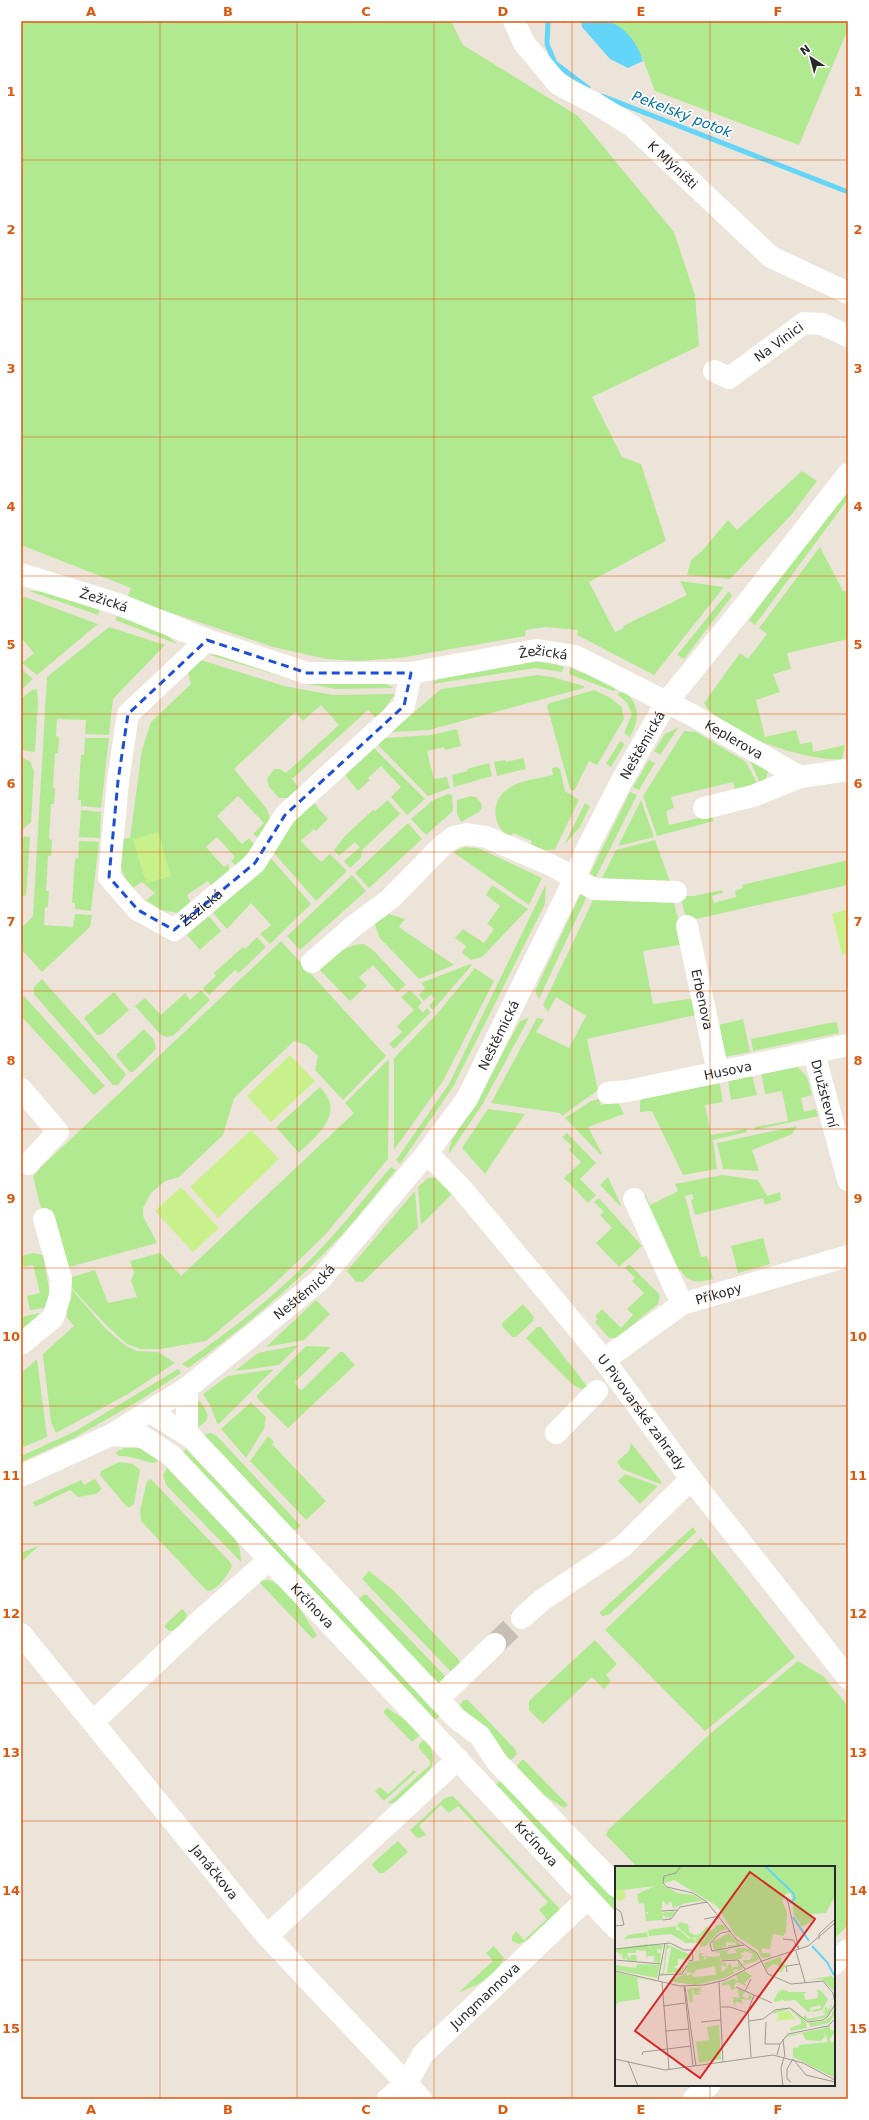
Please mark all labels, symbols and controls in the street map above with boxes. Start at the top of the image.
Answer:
text: A [86,4,96,19]
text: B [223,4,233,19]
text: C [361,4,371,19]
text: D [498,4,509,19]
text: E [637,4,645,19]
text: F [774,4,782,19]
north arrow [791,38,831,78]
text: N [798,42,813,58]
text: 1 [6,84,16,99]
text: 1 [853,84,863,99]
water label: Pekelský potok [630,88,735,141]
street label: K Mlýništi [645,138,701,192]
text: 2 [6,222,16,237]
text: 2 [853,222,863,237]
street label: Na Vinici [752,319,806,365]
text: 3 [6,361,16,376]
text: 3 [853,361,863,376]
text: 4 [6,499,16,514]
text: 4 [853,499,863,514]
street label: Žežická [78,586,130,615]
text: 5 [6,637,16,652]
text: 5 [853,637,863,652]
street label: Žežická [517,643,569,663]
street label: Neštěmická [617,708,668,782]
street label: Keplerova [702,717,766,762]
text: 6 [6,776,16,791]
text: 6 [853,776,863,791]
street label: Žežická [178,886,226,929]
text: 7 [6,914,16,929]
text: 7 [853,914,863,929]
street label: Erbenova [688,968,716,1031]
street label: Neštěmická [475,998,522,1073]
text: 8 [6,1053,16,1068]
text: 8 [853,1053,863,1068]
street label: Husova [703,1058,753,1083]
street label: Družstevní [808,1058,841,1130]
text: 9 [6,1191,16,1206]
text: 9 [853,1191,863,1206]
street label: Neštěmická [271,1261,338,1323]
street label: Příkopy [694,1280,744,1308]
text: 10 [2,1329,20,1344]
text: 10 [849,1329,867,1344]
street label: U Pivovarské zahrady [594,1351,689,1474]
text: 11 [2,1468,20,1483]
text: 11 [849,1468,867,1483]
street label: Krčínova [288,1580,337,1631]
text: 12 [2,1606,20,1621]
text: 12 [849,1606,867,1621]
text: 13 [2,1745,20,1760]
text: 13 [849,1745,867,1760]
street label: Krčínova [512,1818,561,1870]
street label: Janáčkova [187,1841,241,1903]
inset map [615,1866,835,2086]
text: 14 [2,1883,20,1898]
text: 14 [849,1883,867,1898]
street label: Jungmannova [447,1960,523,2033]
text: 15 [2,2021,20,2036]
text: 15 [849,2021,867,2036]
text: A [86,2102,96,2117]
text: B [223,2102,233,2117]
text: C [361,2102,371,2117]
text: D [498,2102,509,2117]
text: E [637,2102,645,2117]
text: F [774,2102,782,2117]

